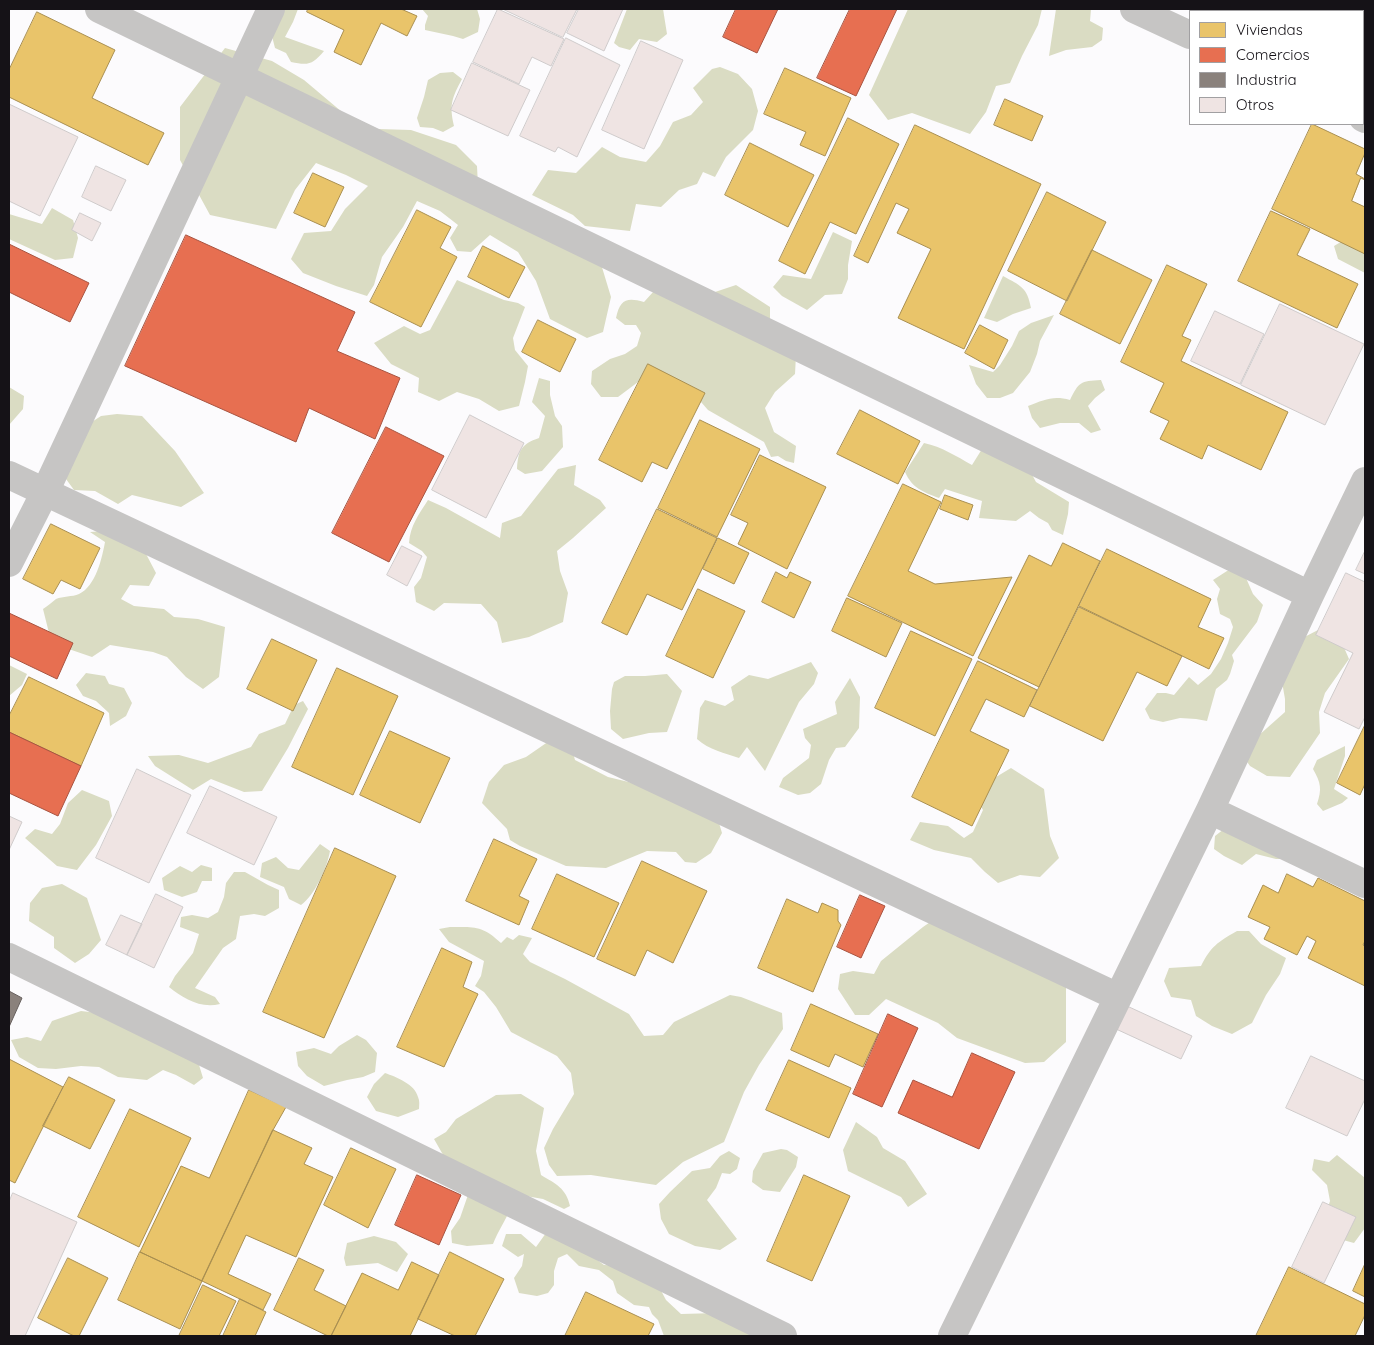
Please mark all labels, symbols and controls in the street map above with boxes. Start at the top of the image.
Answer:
legend [1189,10,1364,125]
text: Viviendas [1236,20,1303,39]
text: Comercios [1236,45,1310,64]
text: Industria [1236,70,1296,89]
text: Otros [1236,95,1274,114]

